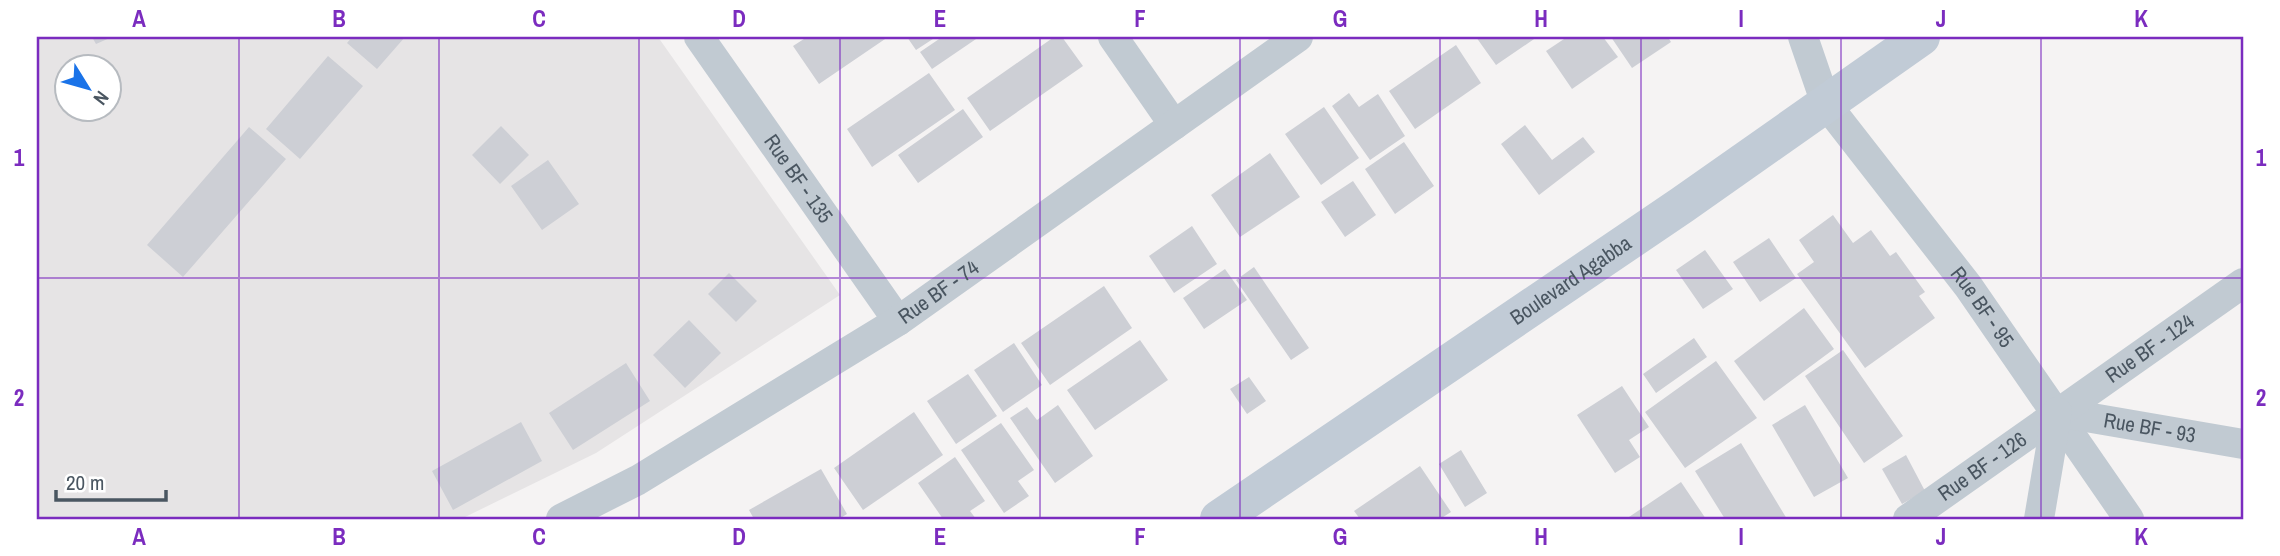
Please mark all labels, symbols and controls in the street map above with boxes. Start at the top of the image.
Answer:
text: A [132,3,146,34]
text: B [332,3,346,34]
text: C [532,3,546,34]
text: D [732,3,746,34]
text: E [934,3,946,34]
text: F [1134,3,1146,34]
text: G [1333,3,1347,34]
text: H [1534,3,1548,34]
text: I [1738,3,1744,34]
text: J [1936,3,1946,34]
text: K [2134,3,2148,34]
north arrow [52,52,122,122]
text: N [88,86,115,111]
street label: Rue BF - 135 [757,128,840,229]
text: 1 [14,142,25,173]
text: 1 [2256,142,2267,173]
street label: Boulevard Agabba [1504,228,1637,332]
street label: Rue BF - 74 [892,253,985,330]
street label: Rue BF - 95 [1944,260,2021,353]
street label: Rue BF - 124 [2099,307,2200,389]
text: 2 [14,382,24,413]
text: 2 [2256,382,2266,413]
street label: Rue BF - 93 [2101,405,2198,450]
street label: Rue BF - 126 [1932,425,2032,508]
scale bar [56,458,166,502]
text: 20 m [66,468,104,497]
text: A [132,521,146,552]
text: B [332,521,346,552]
text: C [532,521,546,552]
text: D [732,521,746,552]
text: E [934,521,946,552]
text: F [1134,521,1146,552]
text: G [1333,521,1347,552]
text: H [1534,521,1548,552]
text: I [1738,521,1744,552]
text: J [1936,521,1946,552]
text: K [2134,521,2148,552]

